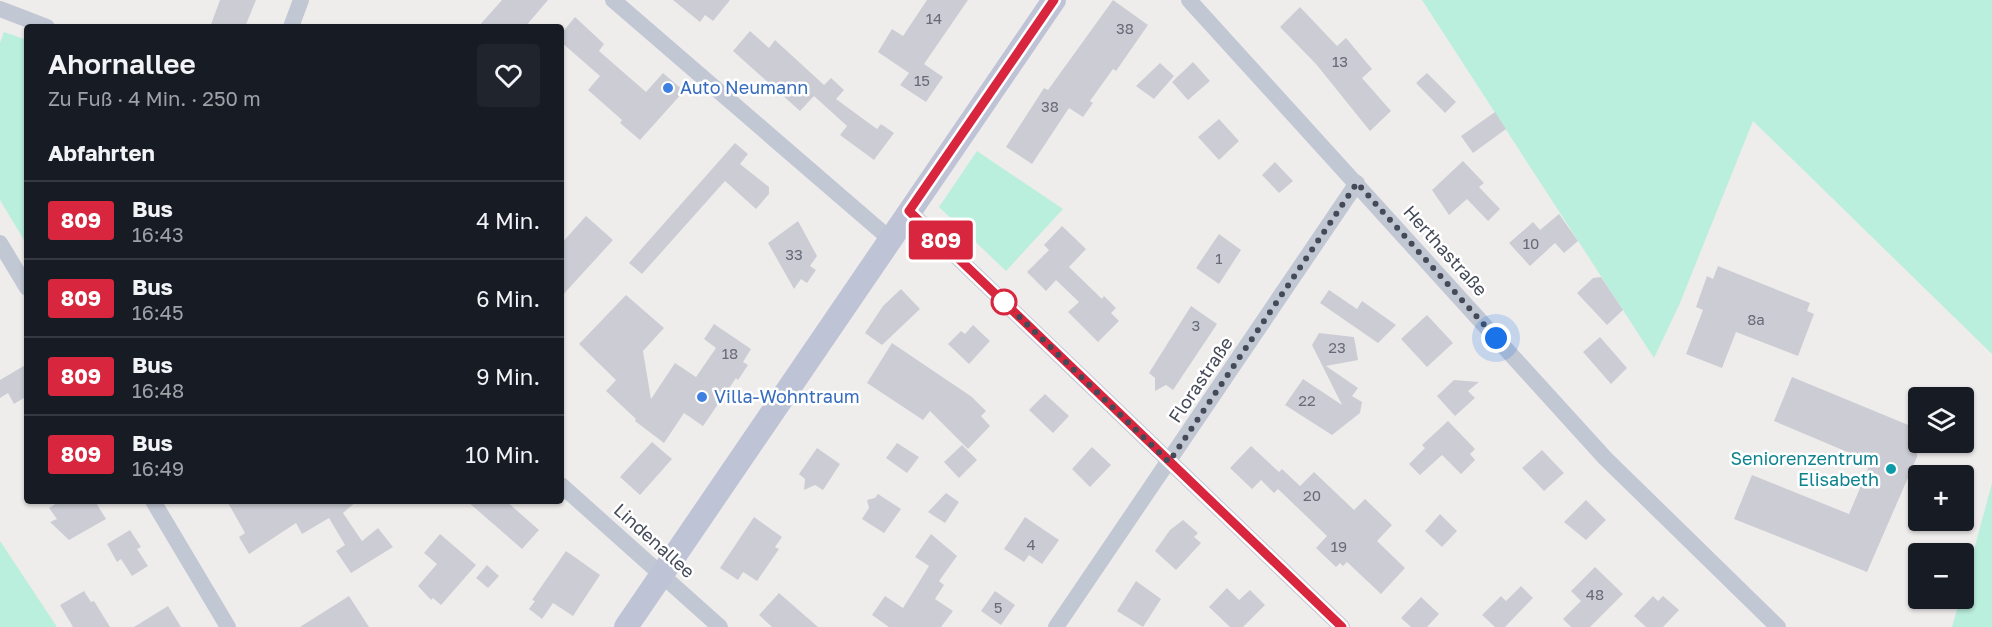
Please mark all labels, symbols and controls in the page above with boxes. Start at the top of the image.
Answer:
house number: 14 [926,9,942,27]
house number: 38 [1116,19,1134,37]
button: heart [477,44,540,107]
text: Ahornallee [48,47,196,80]
house number: 13 [1332,52,1348,70]
house number: 15 [914,71,930,89]
place label: Auto Neumann [680,76,808,98]
marker: Auto Neumann [661,81,675,95]
text: Zu Fuß · 4 Min. · 250 m [48,86,261,110]
house number: 38 [1041,97,1059,115]
text: Abfahrten [48,139,155,166]
text: Bus [132,195,173,222]
street label: Herthastraße [1399,200,1492,300]
text: 809 [61,207,101,233]
text: 4 Min. [476,207,540,234]
line badge: 809 [906,220,976,260]
text: 16:43 [132,222,184,246]
text: 809 [921,227,961,253]
house number: 10 [1523,234,1539,252]
house number: 33 [785,245,803,263]
house number: 1 [1215,249,1223,267]
text: Bus [132,273,173,300]
text: 809 [61,285,101,311]
text: 6 Min. [476,285,540,312]
unlabelled marker [991,289,1017,315]
text: 16:45 [132,300,184,324]
house number: 8a [1747,310,1765,328]
house number: 3 [1192,316,1200,334]
your location [1481,323,1511,353]
street label: Florastraße [1163,332,1237,427]
house number: 23 [1328,338,1346,356]
house number: 18 [722,344,738,362]
text: Bus [132,351,173,378]
text: 809 [61,363,101,389]
text: 9 Min. [476,363,540,390]
text: 16:48 [132,378,184,402]
place label: Villa-Wohntraum [714,385,860,407]
map controls [1908,387,1974,609]
button: layers [1908,387,1974,453]
marker: Villa-Wohntraum [695,390,709,404]
house number: 22 [1298,391,1316,409]
text: Bus [132,429,173,456]
text: 809 [61,441,101,467]
text: 10 Min. [465,441,540,468]
place label: Seniorenzentrum Elisabeth [1730,447,1879,490]
text: 16:49 [132,456,184,480]
marker: Seniorenzentrum Elisabeth [1884,462,1898,476]
button: + [1908,465,1974,531]
house number: 20 [1303,486,1321,504]
street label: Lindenallee [610,498,700,582]
house number: 4 [1026,535,1036,553]
house number: 19 [1331,537,1347,555]
button: − [1908,543,1974,609]
house number: 48 [1586,585,1604,603]
house number: 5 [994,598,1002,616]

